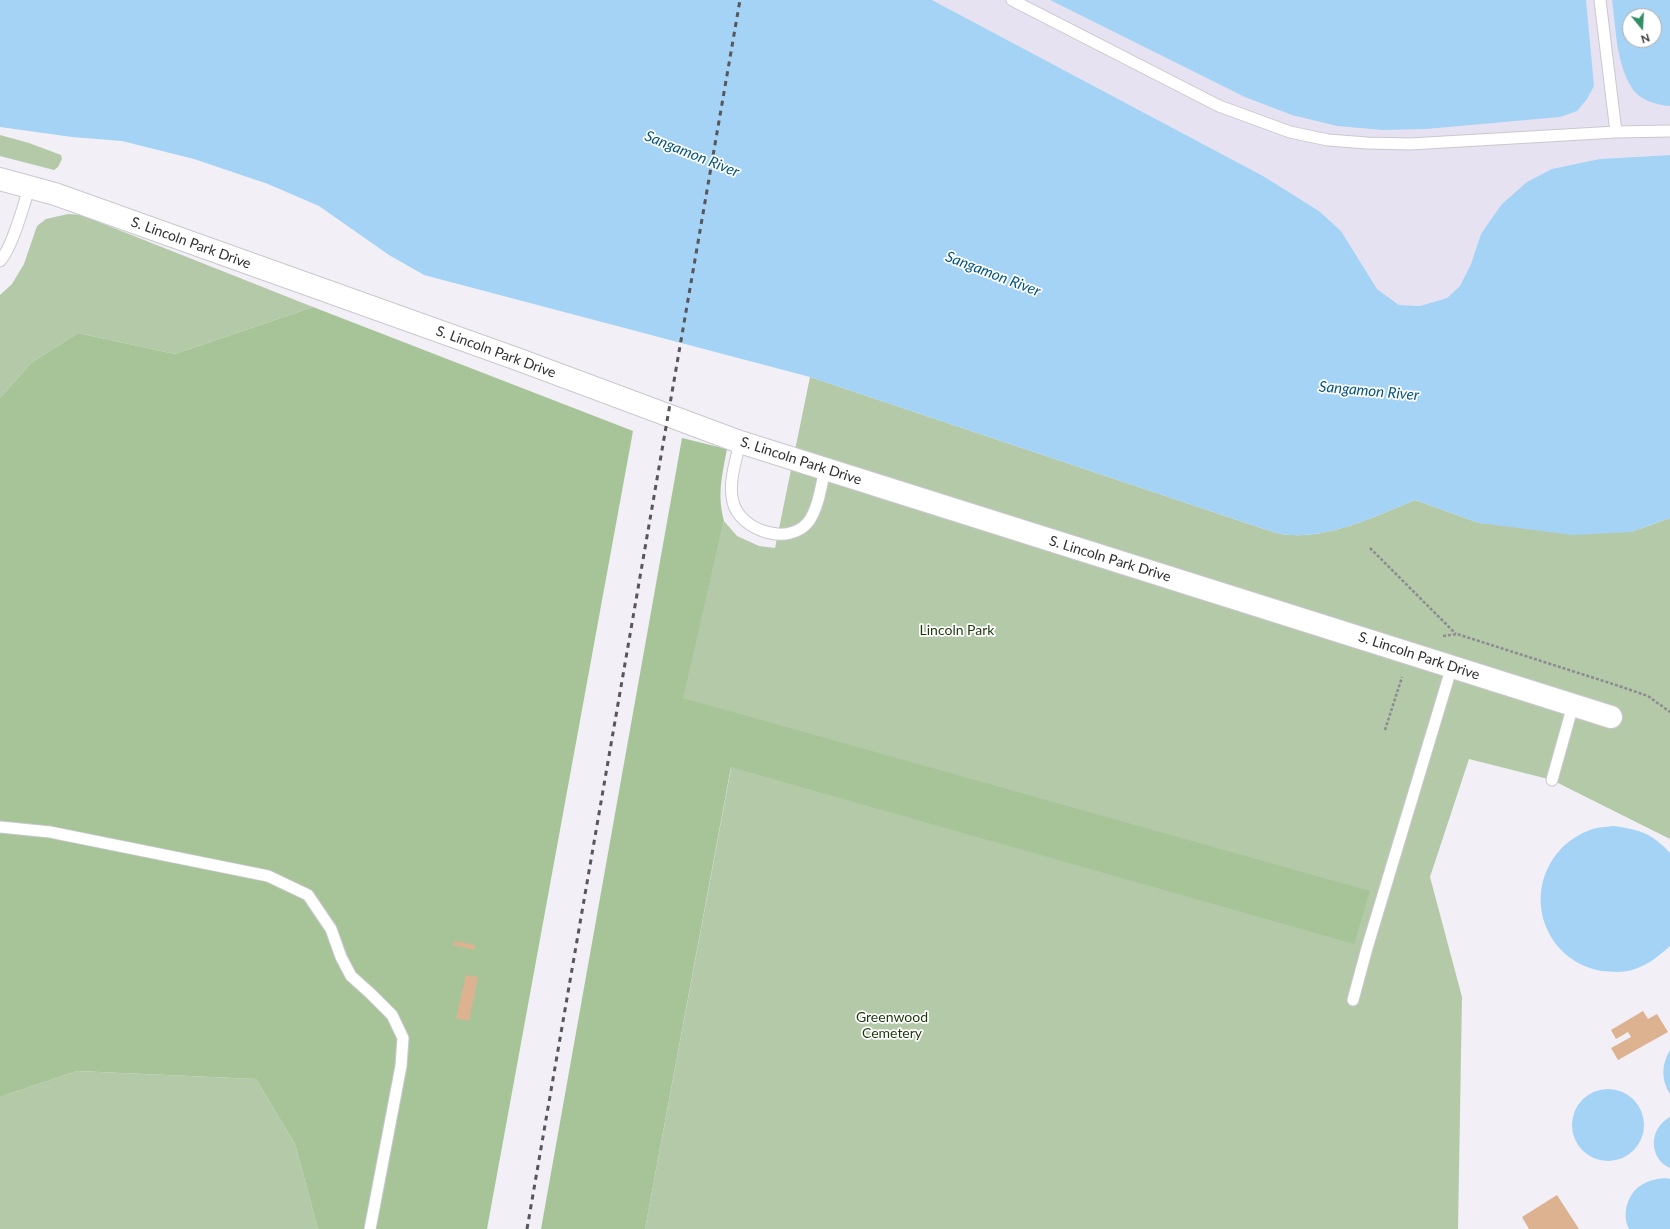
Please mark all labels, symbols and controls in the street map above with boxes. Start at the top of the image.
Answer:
north arrow [1622,8,1662,48]
text: N [1640,31,1652,46]
water label: Sangamon River [642,127,742,181]
street label: S. Lincoln Park Drive [129,213,253,273]
water label: Sangamon River [943,248,1043,300]
street label: S. Lincoln Park Drive [434,322,558,382]
water label: Sangamon River [1318,378,1420,404]
street label: S. Lincoln Park Drive [738,433,864,489]
street label: S. Lincoln Park Drive [1047,532,1173,586]
park label: Lincoln Park [920,622,994,638]
street label: S. Lincoln Park Drive [1356,628,1482,684]
park label: Greenwood Cemetery [856,1009,928,1042]

